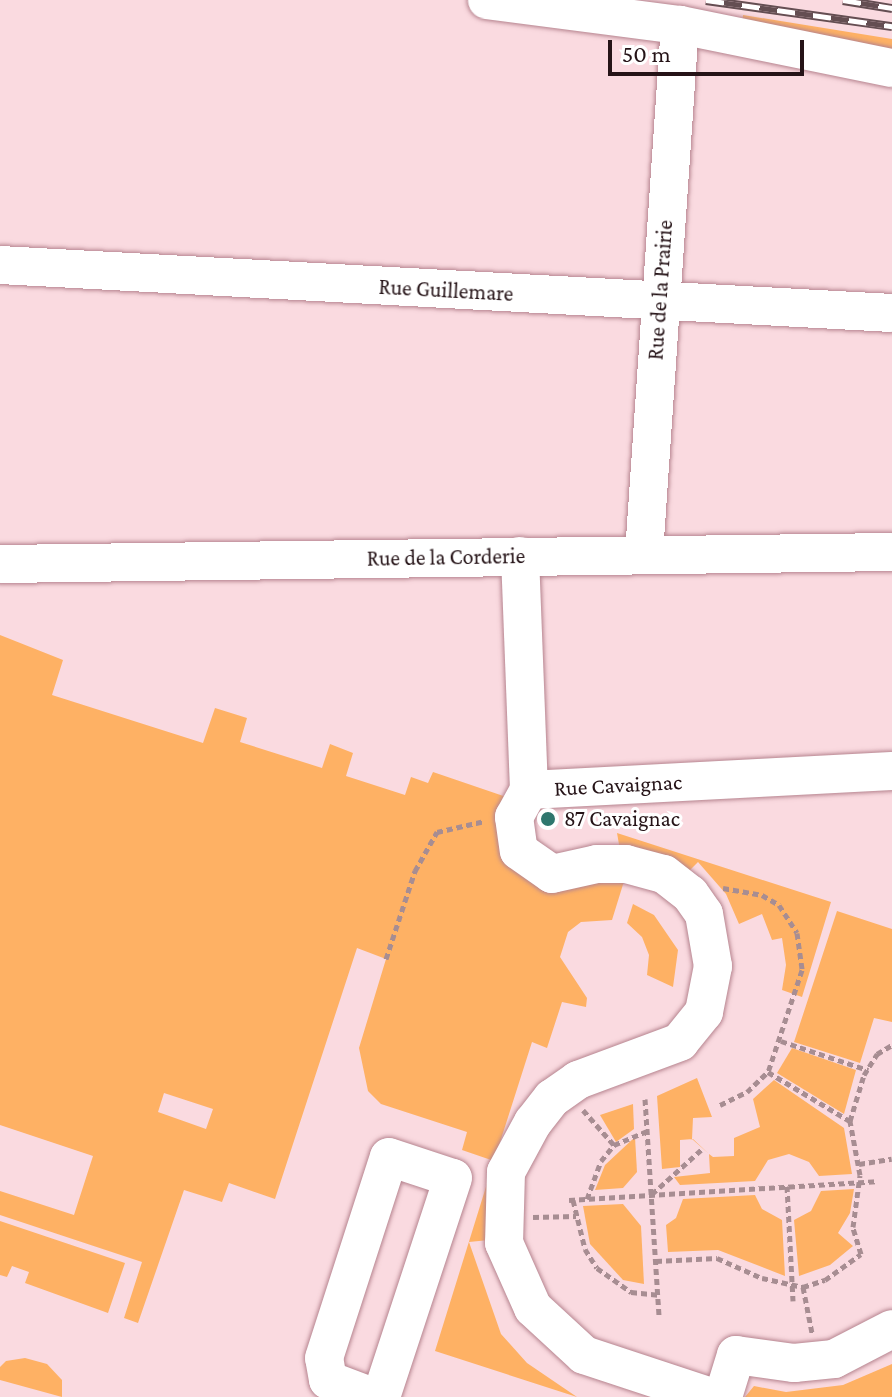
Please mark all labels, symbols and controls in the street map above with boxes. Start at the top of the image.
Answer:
scale bar [612,24,808,74]
text: 50 m [622,40,671,67]
street label: Rue de la Prairie [642,219,678,361]
street label: Rue Guillemare [378,273,514,307]
street label: Rue de la Corderie [367,542,525,572]
street label: Rue Cavaignac [553,768,683,802]
place label: 87 Cavaignac [564,806,680,832]
marker: 87 Cavaignac [539,810,557,828]

